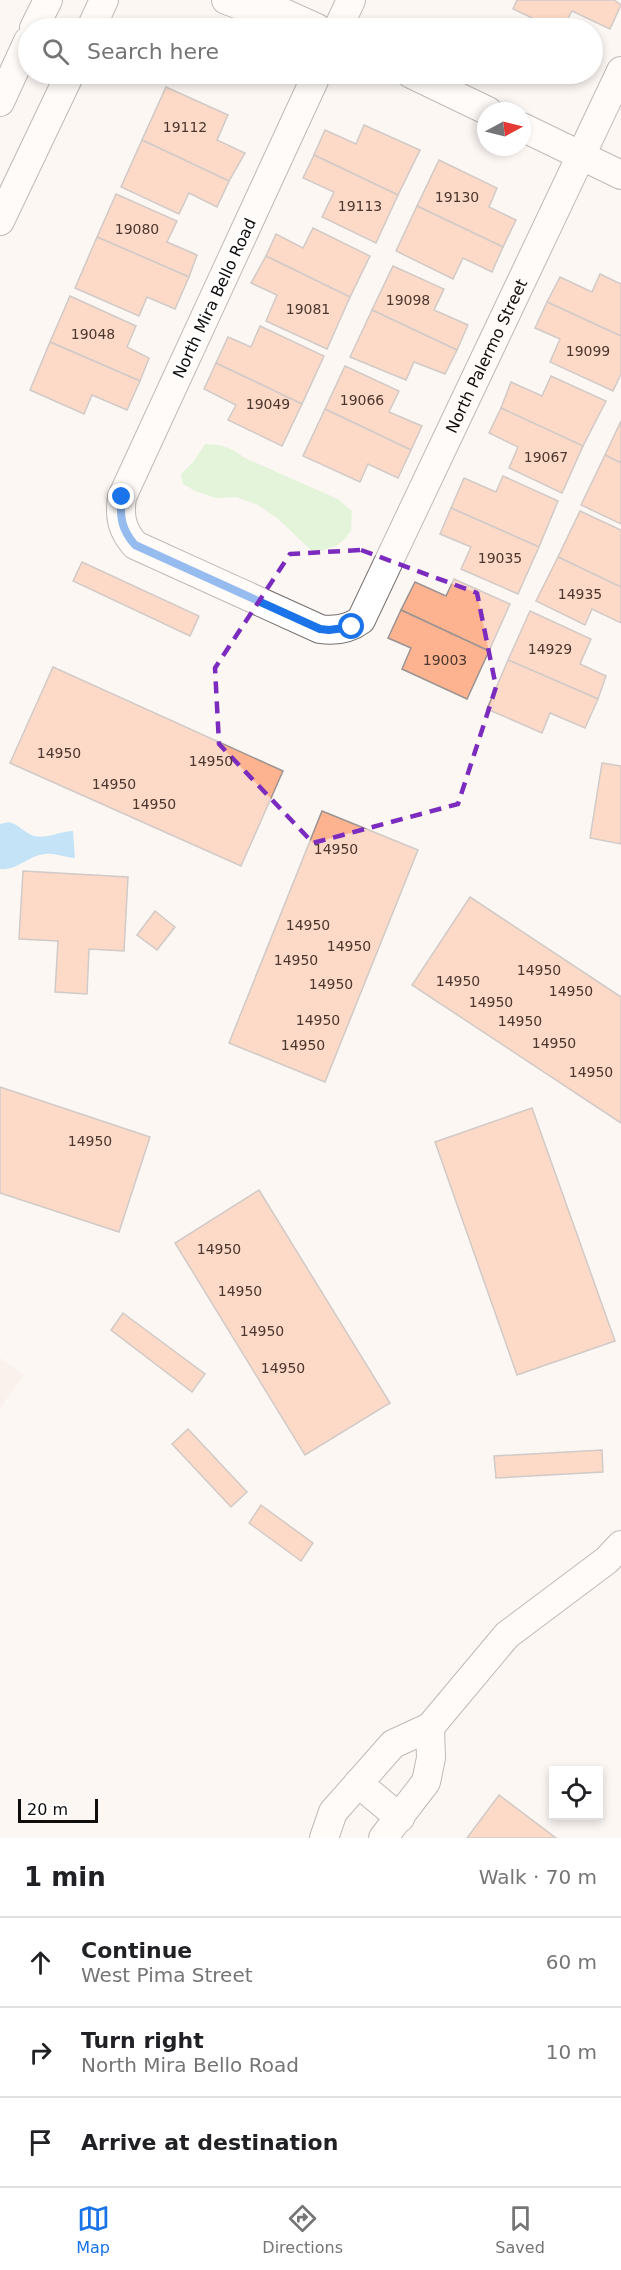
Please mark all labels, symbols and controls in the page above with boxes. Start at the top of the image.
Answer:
search box [18,18,603,84]
icon: search [39,35,72,68]
text: Search here [87,39,219,64]
north arrow [477,102,531,156]
house number: 19112 [163,119,207,135]
house number: 19130 [435,189,479,205]
house number: 19113 [338,198,382,214]
street label: North Mira Bello Road [169,215,260,381]
house number: 19080 [115,221,159,237]
street label: North Palermo Street [442,276,531,436]
house number: 19098 [386,292,430,308]
house number: 19081 [286,301,330,317]
house number: 19048 [71,326,115,342]
house number: 19099 [566,343,610,359]
house number: 19066 [340,392,384,408]
house number: 19049 [246,396,290,412]
house number: 19067 [524,449,568,465]
route end [108,483,134,509]
house number: 19035 [478,550,522,566]
house number: 14935 [558,586,602,602]
route start [338,613,364,639]
house number: 14929 [528,641,572,657]
house number: 19003 [423,652,467,668]
house number: 14950 [37,745,81,761]
house number: 14950 [189,753,233,769]
house number: 14950 [92,776,136,792]
house number: 14950 [132,796,176,812]
house number: 14950 [314,841,358,857]
house number: 14950 [286,917,330,933]
house number: 14950 [327,938,371,954]
house number: 14950 [274,952,318,968]
house number: 14950 [517,962,561,978]
house number: 14950 [436,973,480,989]
house number: 14950 [309,976,353,992]
house number: 14950 [549,983,593,999]
house number: 14950 [469,994,513,1010]
house number: 14950 [296,1012,340,1028]
house number: 14950 [498,1013,542,1029]
house number: 14950 [532,1035,576,1051]
house number: 14950 [281,1037,325,1053]
house number: 14950 [569,1064,613,1080]
house number: 14950 [68,1133,112,1149]
house number: 14950 [197,1241,241,1257]
house number: 14950 [218,1283,262,1299]
house number: 14950 [240,1323,284,1339]
house number: 14950 [261,1360,305,1376]
map controls [549,1766,603,1820]
button: locate [549,1766,603,1820]
scale bar [18,1796,98,1824]
text: 20 m [27,1800,68,1819]
text: 1 min [24,1862,106,1892]
text: Walk · 70 m [479,1865,597,1889]
text: Continue [81,1938,192,1963]
icon: ahead [24,1946,57,1979]
text: 60 m [546,1950,597,1974]
text: West Pima Street [81,1963,253,1987]
text: Turn right [81,2028,204,2053]
icon: right [24,2036,57,2069]
text: 10 m [546,2040,597,2064]
text: North Mira Bello Road [81,2053,299,2077]
icon: arrive [24,2126,57,2159]
text: Arrive at destination [81,2130,338,2155]
tab: Map [76,2202,110,2257]
tab: Directions [262,2202,343,2257]
tab: Saved [495,2202,545,2257]

